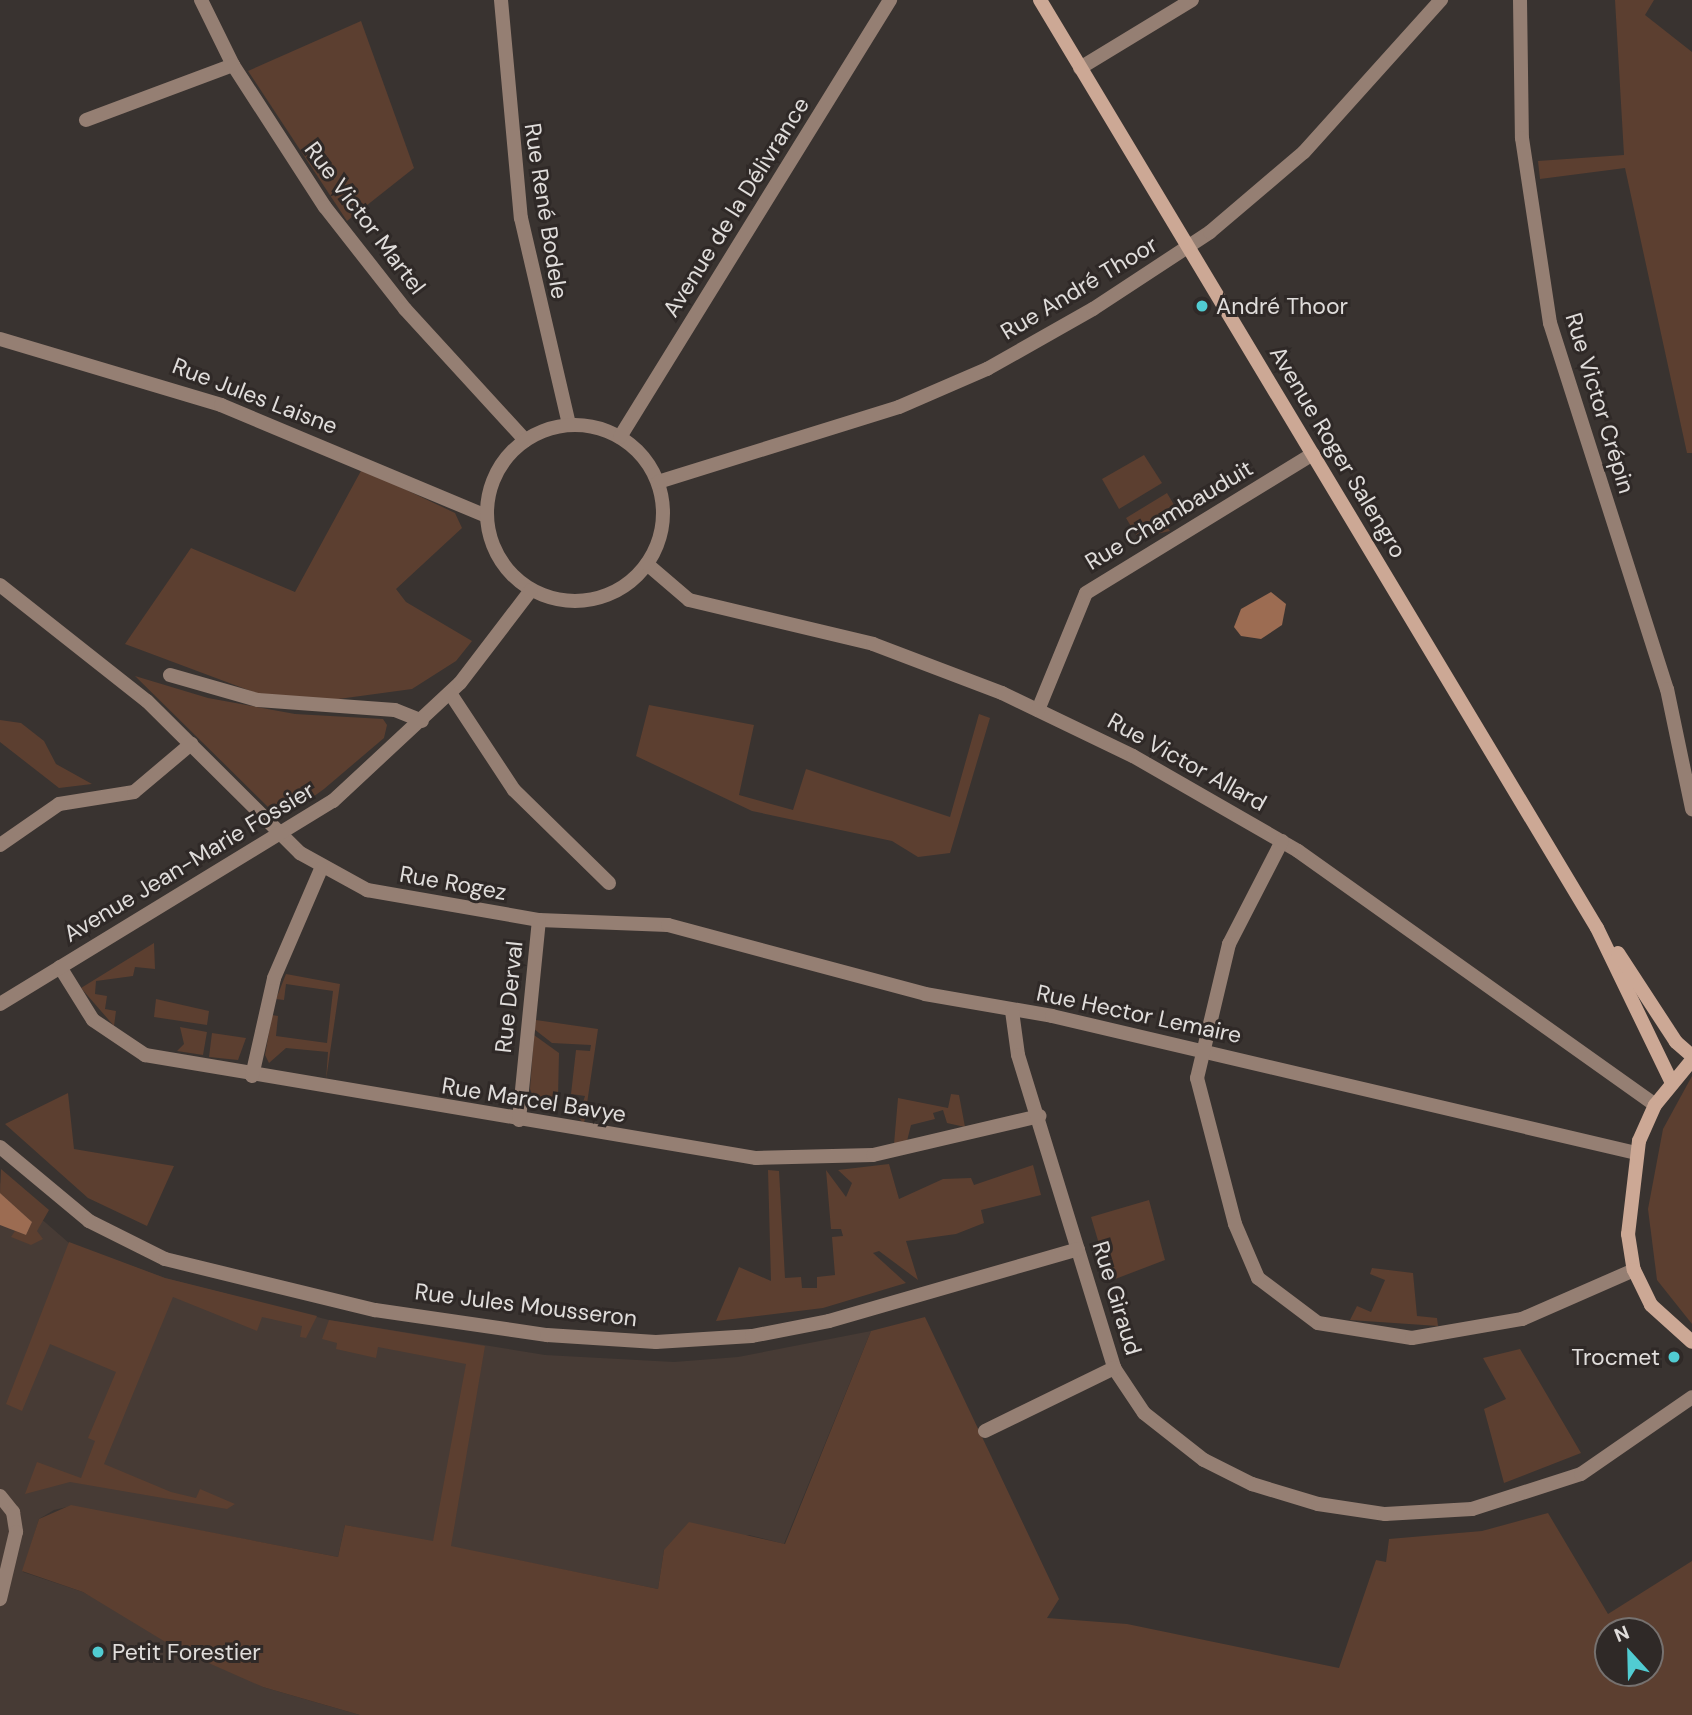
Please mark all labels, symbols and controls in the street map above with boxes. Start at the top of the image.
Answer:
street label: Avenue de la Délivrance [657,92,815,322]
street label: Rue René Bodele [518,121,574,301]
street label: Rue Victor Martel [299,136,431,300]
street label: Rue André Thoor [996,230,1162,346]
place label: André Thoor [1216,292,1348,320]
marker: André Thoor [1194,298,1210,314]
street label: Rue Victor Crépin [1559,309,1641,497]
street label: Avenue Roger Salengro [1264,341,1412,563]
street label: Rue Jules Laisne [169,352,341,440]
street label: Rue Chambauduit [1080,454,1258,576]
street label: Rue Victor Allard [1103,707,1271,817]
street label: Avenue Jean-Marie Fossier [59,776,319,948]
street label: Rue Rogez [397,860,509,906]
street label: Rue Derval [489,940,529,1054]
street label: Rue Hector Lemaire [1034,979,1244,1049]
street label: Rue Marcel Bavye [440,1072,628,1128]
street label: Rue Giraud [1087,1238,1147,1358]
street label: Rue Jules Mousseron [413,1278,639,1332]
place label: Trocmet [1571,1343,1660,1371]
marker: Trocmet [1666,1349,1682,1365]
north arrow [1594,1617,1664,1687]
text: N [1611,1620,1633,1648]
place label: Petit Forestier [112,1638,261,1666]
marker: Petit Forestier [90,1644,106,1660]

